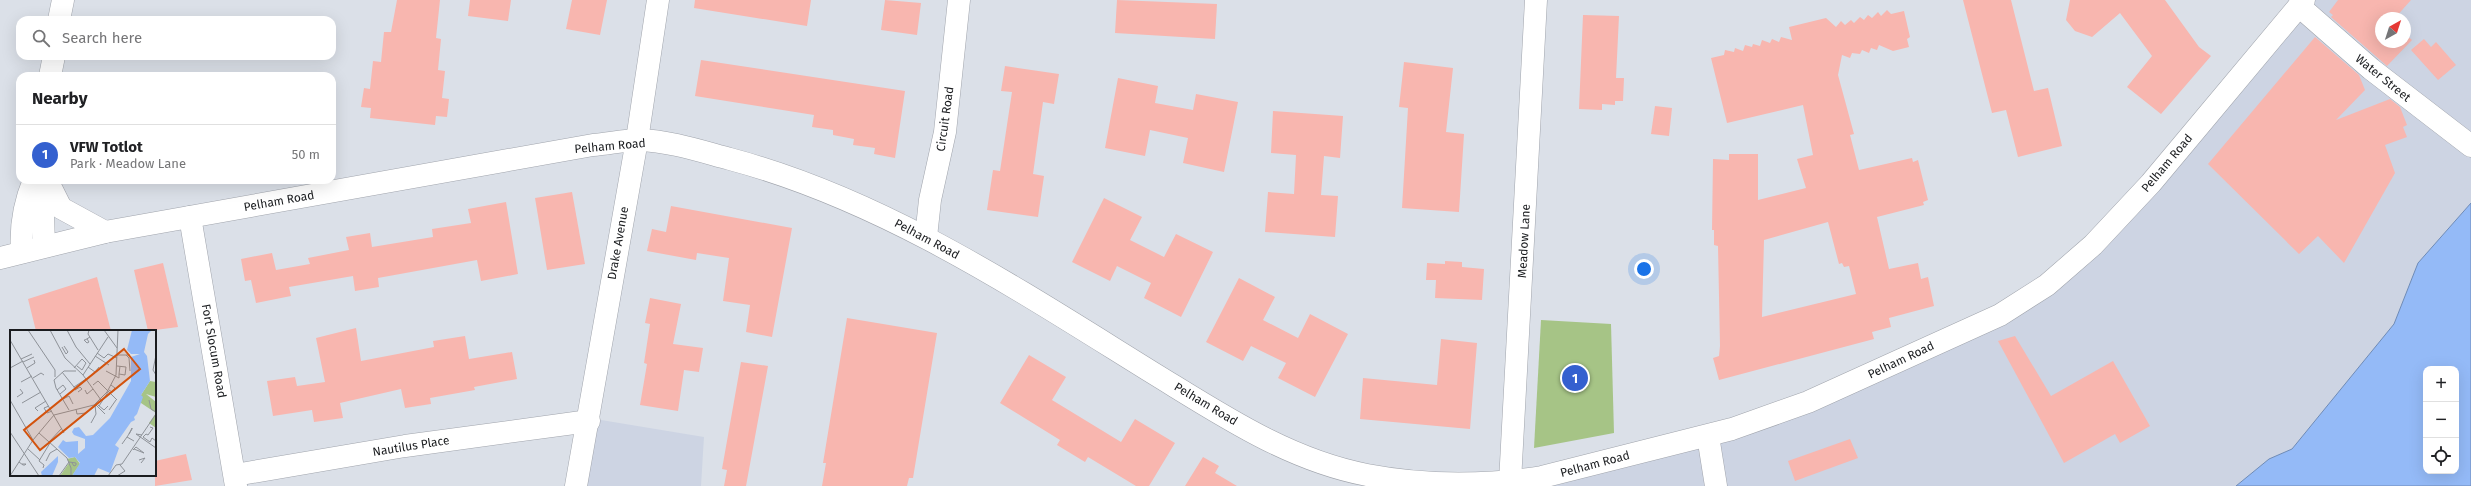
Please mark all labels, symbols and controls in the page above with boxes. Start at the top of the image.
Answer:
north arrow [2375,12,2411,48]
search box [16,16,336,60]
icon: search [30,27,52,49]
text: Search here [62,29,142,47]
street label: Water Street [2353,51,2414,105]
street label: Circuit Road [934,86,956,152]
text: Nearby [32,88,87,109]
street label: Pelham Road [2139,131,2195,195]
street label: Pelham Road [574,136,646,156]
text: VFW Totlot [70,138,143,156]
text: 1 [42,147,48,162]
text: 50 m [292,147,320,162]
text: Park · Meadow Lane [70,156,186,171]
street label: Pelham Road [243,188,315,214]
street label: Meadow Lane [1515,204,1533,278]
street label: Drake Avenue [605,205,631,281]
street label: Pelham Road [892,216,962,262]
your location [1634,259,1654,279]
street label: Fort Slocum Road [199,303,229,399]
inset map [10,330,156,476]
street label: Pelham Road [1866,339,1936,381]
pin: 1 [1562,363,1588,393]
map controls [2423,366,2459,474]
button: + [2423,366,2459,402]
street label: Pelham Road [1172,380,1240,428]
button: − [2423,402,2459,438]
street label: Nautilus Place [372,433,450,459]
button: locate [2423,438,2459,474]
street label: Pelham Road [1559,448,1631,480]

